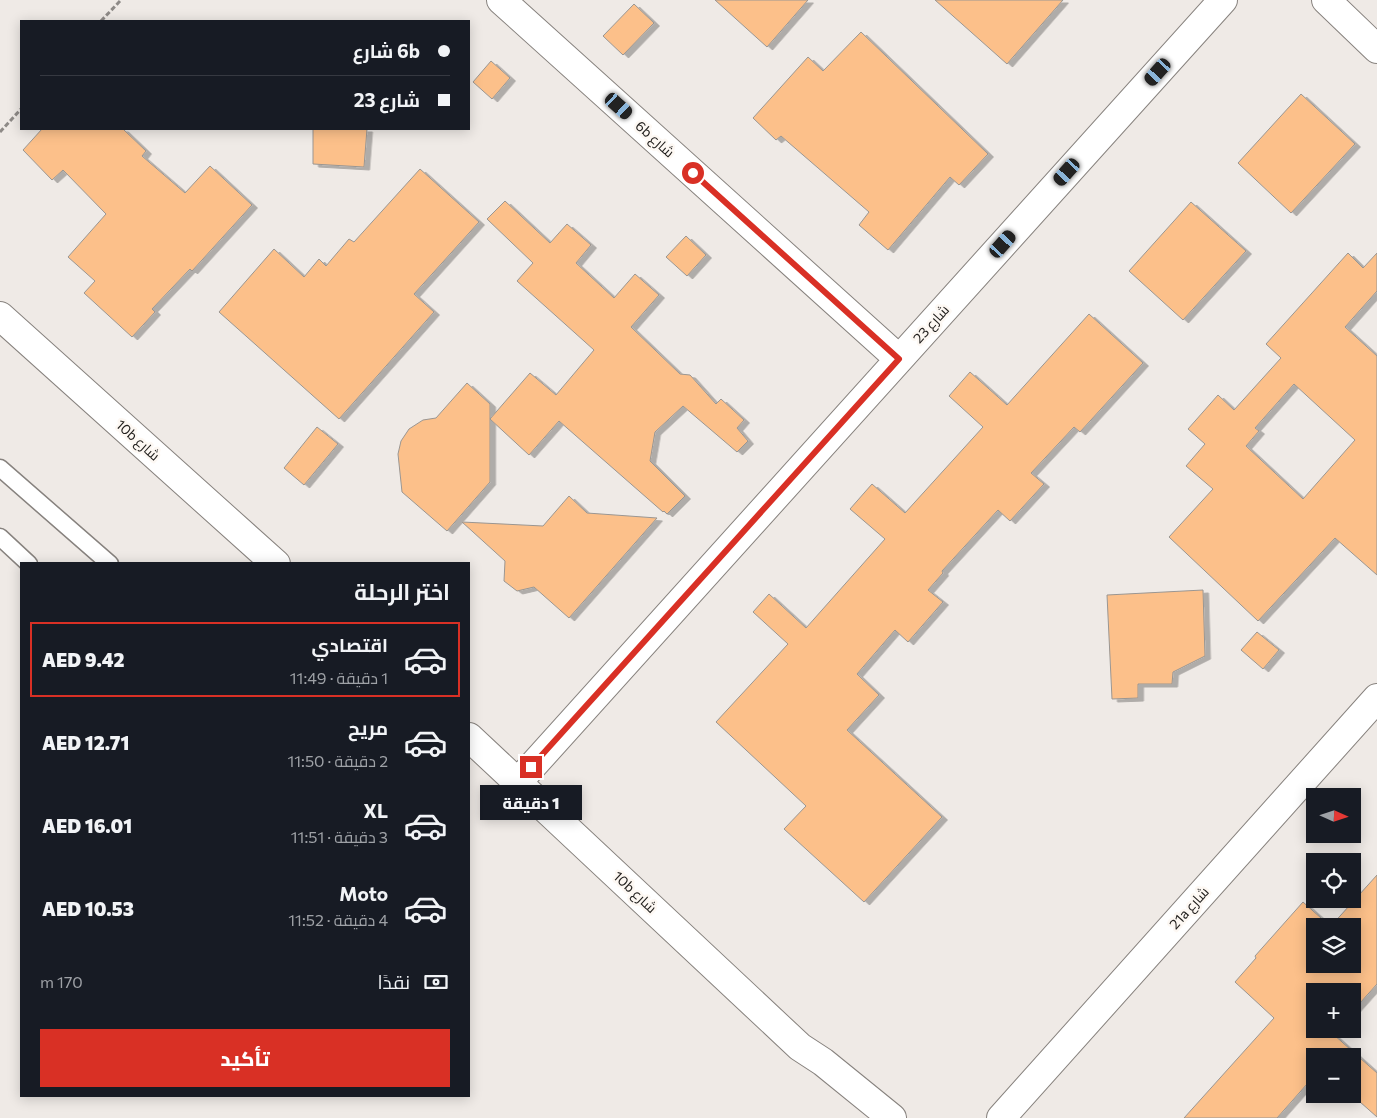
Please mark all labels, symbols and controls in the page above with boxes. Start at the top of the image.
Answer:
text: 6b شارع [353,39,420,62]
car [1142,56,1173,88]
text: شارع 23 [354,88,420,111]
car [602,90,635,122]
street label: 6b شارع [632,117,678,161]
car [1051,156,1082,188]
route start [682,162,704,184]
car [987,228,1018,260]
street label: شارع 23 [909,301,953,347]
street label: 10b شارع [112,416,164,464]
text: اختر الرحلة [354,578,450,605]
text: اقتصادي [312,633,388,656]
icon: car [403,637,448,682]
text: AED 9.42 [42,648,124,671]
text: 1 دقيقة · 11:49 [290,668,388,687]
text: مريح [348,716,388,739]
icon: car [403,720,448,765]
text: AED 12.71 [42,731,129,754]
text: 2 دقيقة · 11:50 [287,751,388,770]
route end [520,756,542,778]
callout: 1 دقيقة [480,784,582,820]
north arrow [1306,788,1361,842]
map controls [1306,788,1361,1103]
text: 1 دقيقة [503,793,559,812]
text: XL [363,799,388,822]
icon: car [403,803,448,848]
text: AED 16.01 [42,814,132,837]
text: 3 دقيقة · 11:51 [291,827,388,846]
button: locate [1306,853,1361,908]
street label: 10b شارع [609,867,661,917]
text: Moto [339,882,388,905]
street label: 21a شارع [1165,883,1213,933]
icon: car [403,886,448,931]
text: AED 10.53 [42,897,134,920]
text: 4 دقيقة · 11:52 [288,910,388,929]
button: layers [1306,918,1361,973]
icon: cash [422,968,450,996]
text: نقدًا [378,970,410,993]
text: 170 m [40,972,83,991]
button: + [1306,983,1361,1038]
button: تأكيد [40,1029,450,1087]
button: − [1306,1048,1361,1103]

